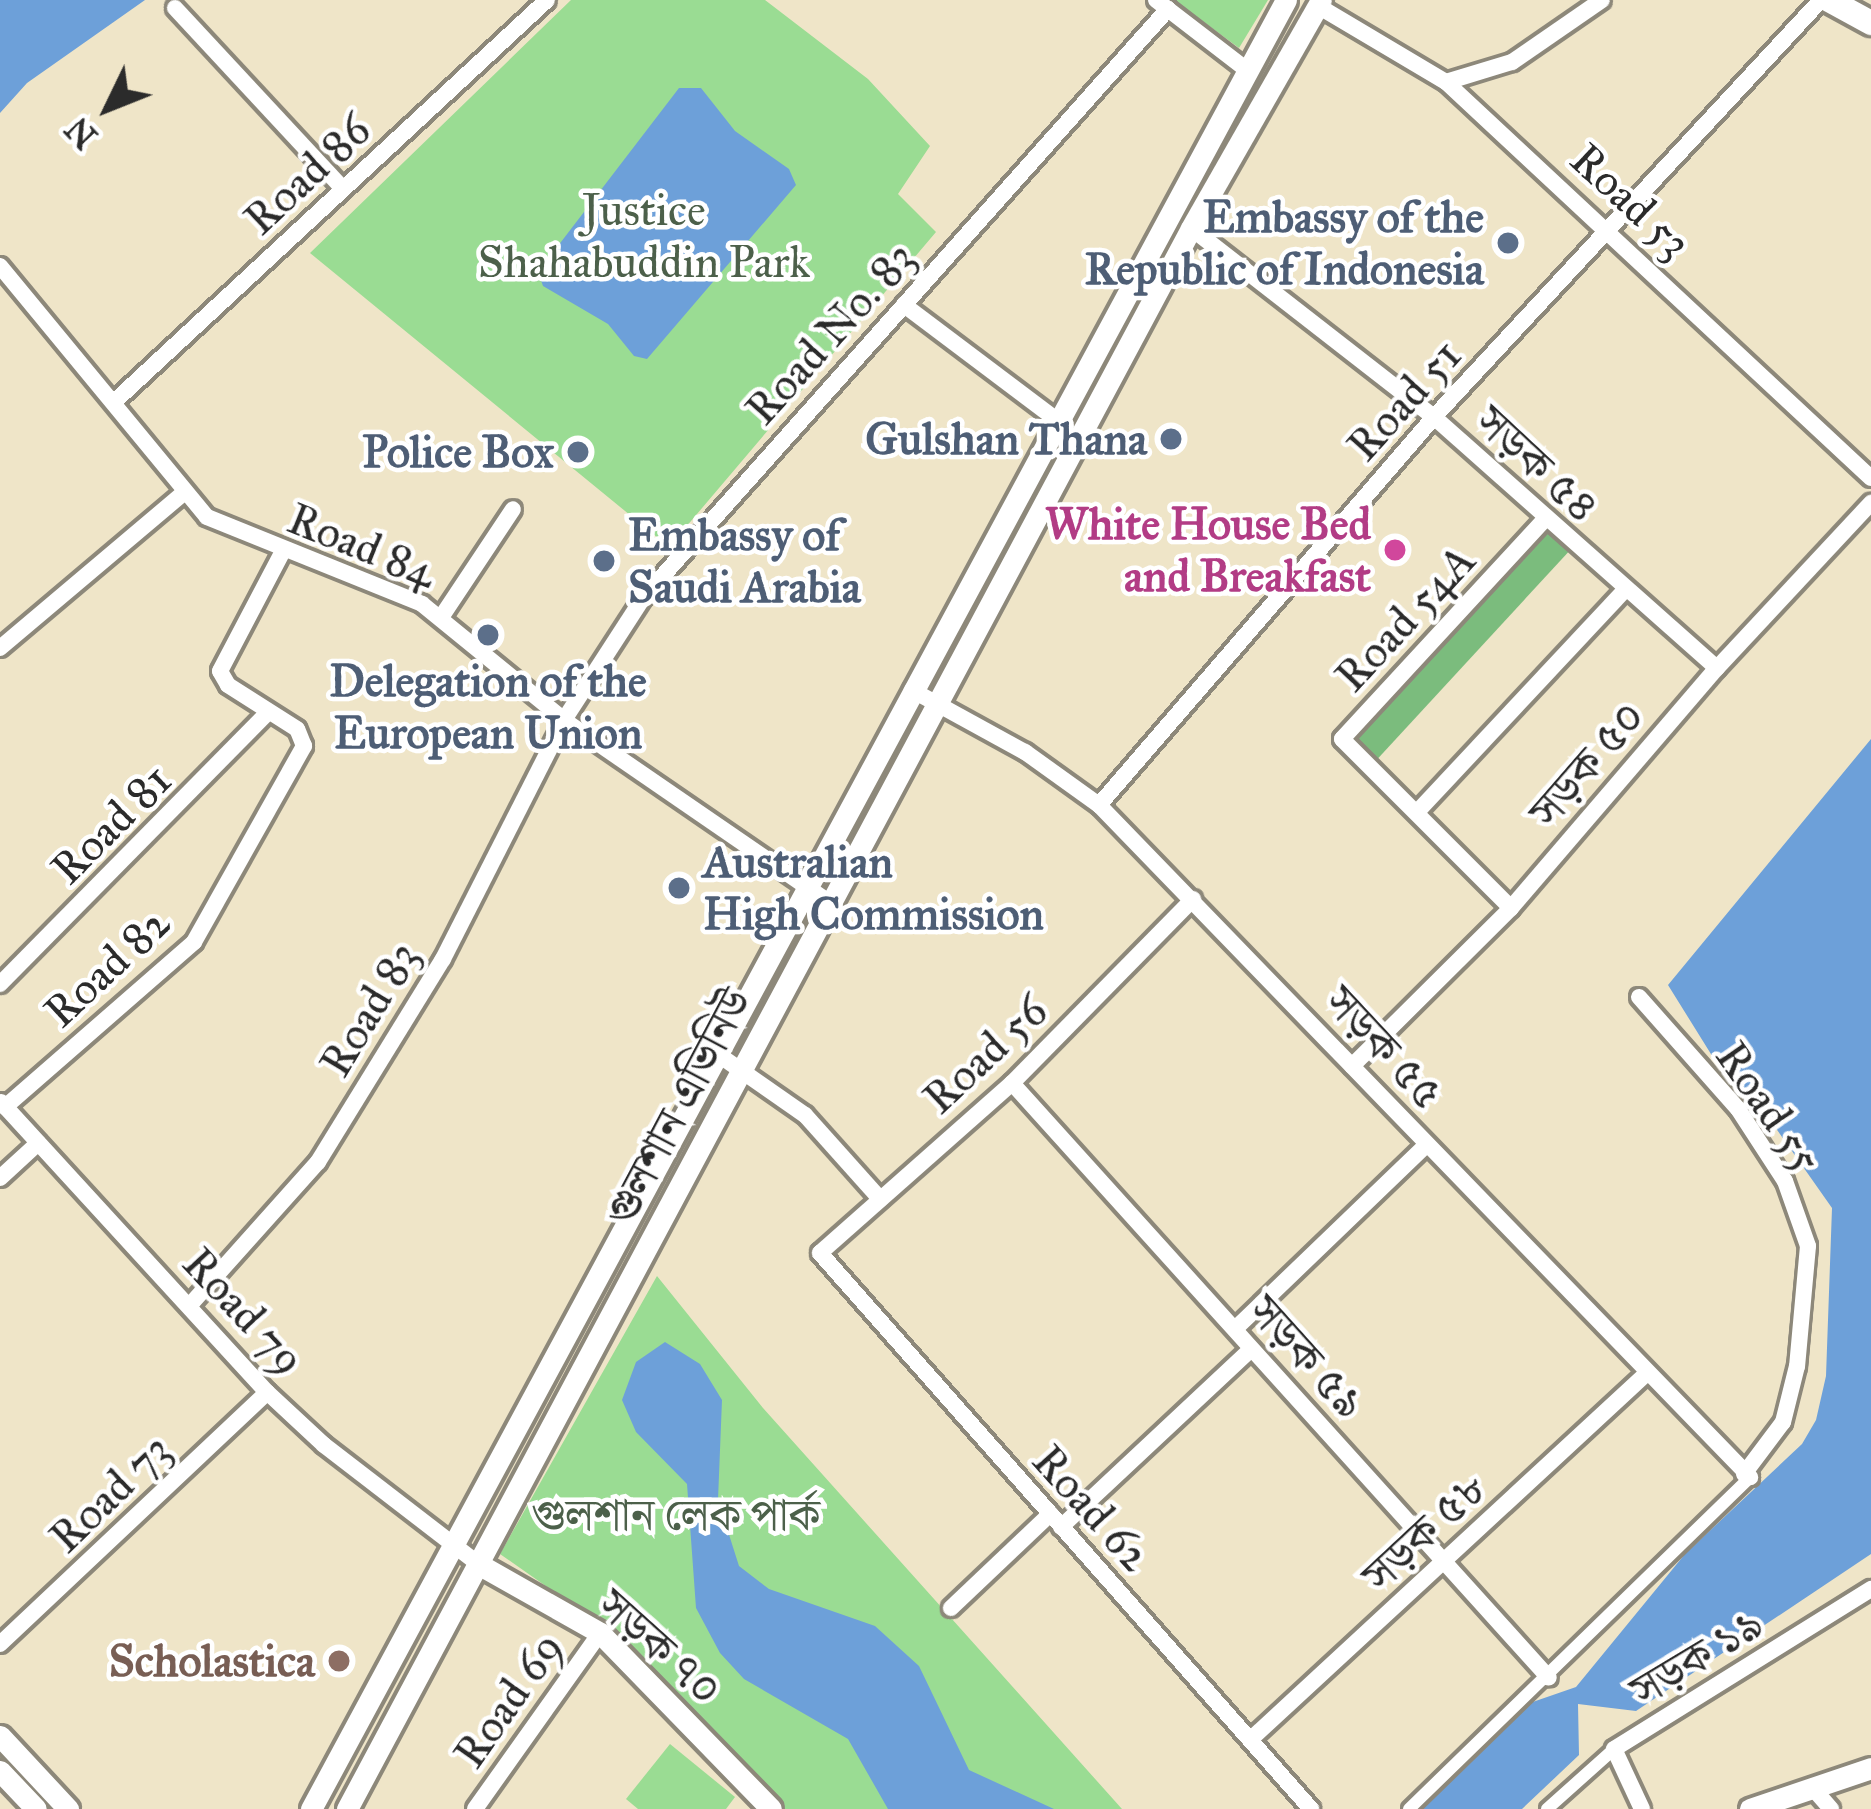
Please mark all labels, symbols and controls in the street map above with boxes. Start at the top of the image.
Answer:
north arrow [48,48,168,168]
street label: Road 86 [233,102,381,246]
text: N [57,109,106,156]
street label: Road 53 [1560,132,1702,270]
park label: Justice Shahabuddin Park [478,183,810,289]
place label: Embassy of the Republic of Indonesia [1085,190,1484,296]
marker: Embassy of the Republic of Indonesia [1495,230,1521,256]
street label: Road No. 83 [734,231,926,435]
street label: Road 51 [1336,328,1472,472]
street label: সড়ক ৫৪ [1464,394,1610,534]
place label: Gulshan Thana [865,412,1147,466]
place label: Police Box [362,425,554,479]
marker: Gulshan Thana [1158,426,1184,452]
marker: Police Box [565,439,591,465]
street label: Road 84 [280,491,444,599]
place label: White House Bed and Breakfast [1045,497,1371,603]
place label: Embassy of Saudi Arabia [628,508,861,614]
street label: Road 54A [1324,534,1486,702]
marker: White House Bed and Breakfast [1382,537,1408,563]
marker: Embassy of Saudi Arabia [591,548,617,574]
marker: Delegation of the European Union [475,622,501,648]
place label: Delegation of the European Union [329,654,647,760]
street label: সড়ক ৫০ [1517,690,1657,838]
street label: Road 81 [40,753,182,895]
place label: Australian High Commission [703,835,1044,941]
marker: Australian High Commission [666,875,692,901]
street label: Road 82 [33,896,181,1038]
street label: Road 83 [308,932,430,1086]
street label: সড়ক ৫৫ [1314,974,1454,1120]
street label: গুলশান এভিনিউ [593,979,763,1235]
street label: Road 56 [912,983,1058,1125]
street label: Road 55 [1705,1031,1833,1183]
street label: Road 79 [172,1236,316,1386]
street label: সড়ক ৫৯ [1237,1284,1377,1430]
street label: Road 73 [38,1422,182,1564]
street label: Road 62 [1021,1434,1163,1582]
street label: সড়ক ৫৮ [1351,1461,1497,1603]
park label: গুলশান লেক পার্ক [532,1488,820,1542]
street label: সড়ক ৭০ [587,1577,733,1717]
street label: সড়ক ১৯ [1621,1596,1773,1718]
street label: Road 69 [442,1622,574,1778]
place label: Scholastica [109,1634,315,1688]
marker: Scholastica [326,1648,352,1674]

